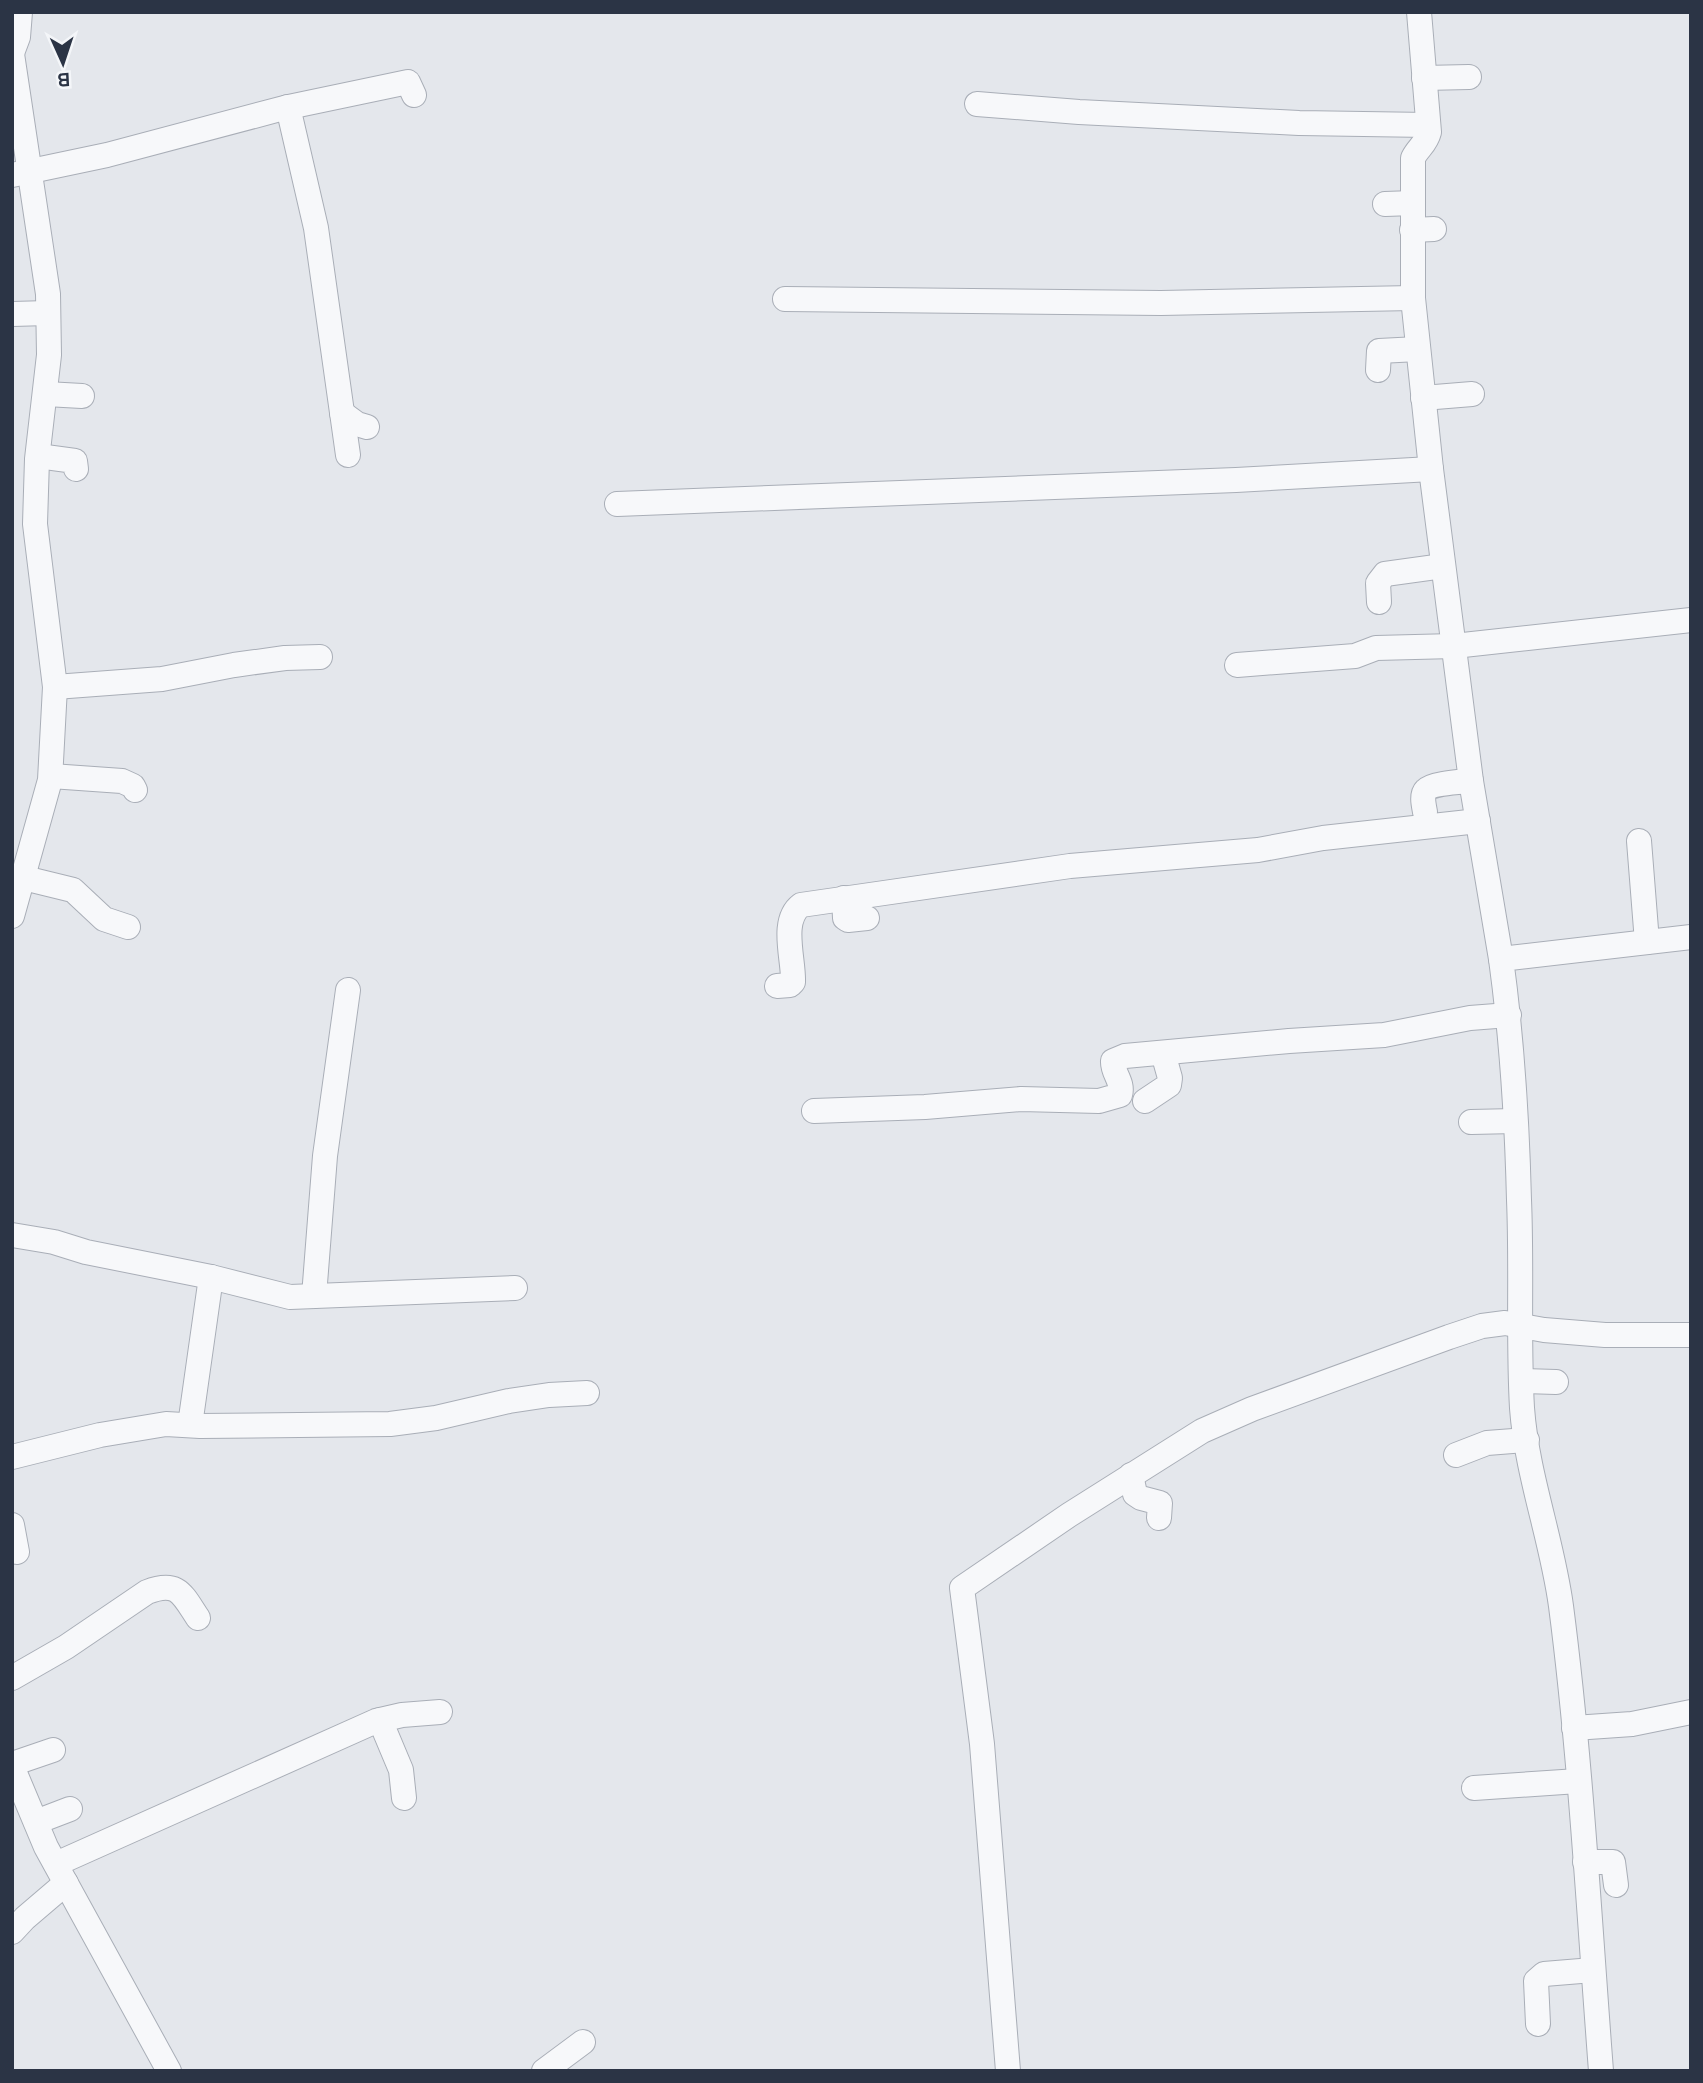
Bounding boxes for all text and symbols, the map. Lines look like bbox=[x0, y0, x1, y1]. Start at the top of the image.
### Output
north arrow bbox=[28, 28, 98, 98]
text: B bbox=[57, 66, 71, 90]

